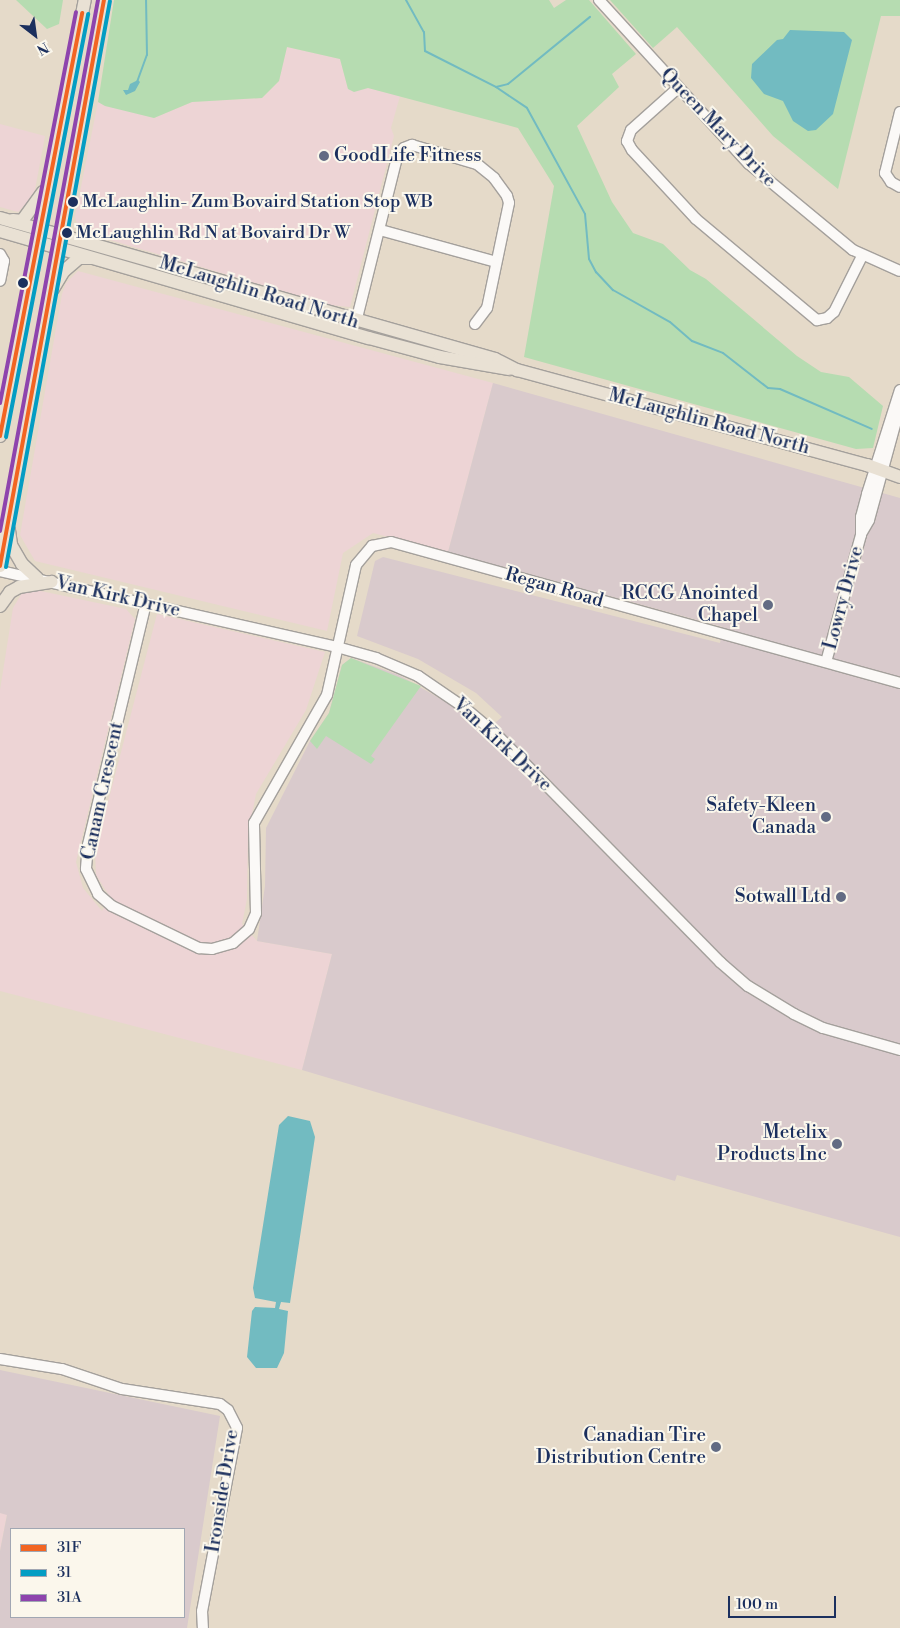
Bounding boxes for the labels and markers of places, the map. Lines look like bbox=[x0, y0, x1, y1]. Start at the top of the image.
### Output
place label: GoodLife Fitness bbox=[334, 145, 482, 167]
marker: GoodLife Fitness bbox=[318, 150, 330, 162]
place label: McLaughlin- Zum Bovaird Station Stop WB bbox=[82, 191, 433, 213]
marker: McLaughlin- Zum Bovaird Station Stop WB bbox=[68, 197, 78, 207]
place label: McLaughlin Rd N at Bovaird Dr W bbox=[76, 222, 350, 244]
marker: McLaughlin Rd N at Bovaird Dr W bbox=[62, 228, 72, 238]
unlabelled marker bbox=[18, 278, 28, 288]
place label: RCCG Anointed Chapel bbox=[622, 583, 758, 627]
marker: RCCG Anointed Chapel bbox=[762, 599, 774, 611]
place label: Safety-Kleen Canada bbox=[706, 795, 816, 839]
marker: Safety-Kleen Canada bbox=[820, 811, 832, 823]
place label: Sotwall Ltd bbox=[735, 886, 831, 908]
marker: Sotwall Ltd bbox=[835, 891, 847, 903]
place label: Metelix Products Inc bbox=[717, 1122, 827, 1166]
marker: Metelix Products Inc bbox=[831, 1138, 843, 1150]
place label: Canadian Tire Distribution Centre bbox=[536, 1425, 706, 1469]
marker: Canadian Tire Distribution Centre bbox=[710, 1441, 722, 1453]

